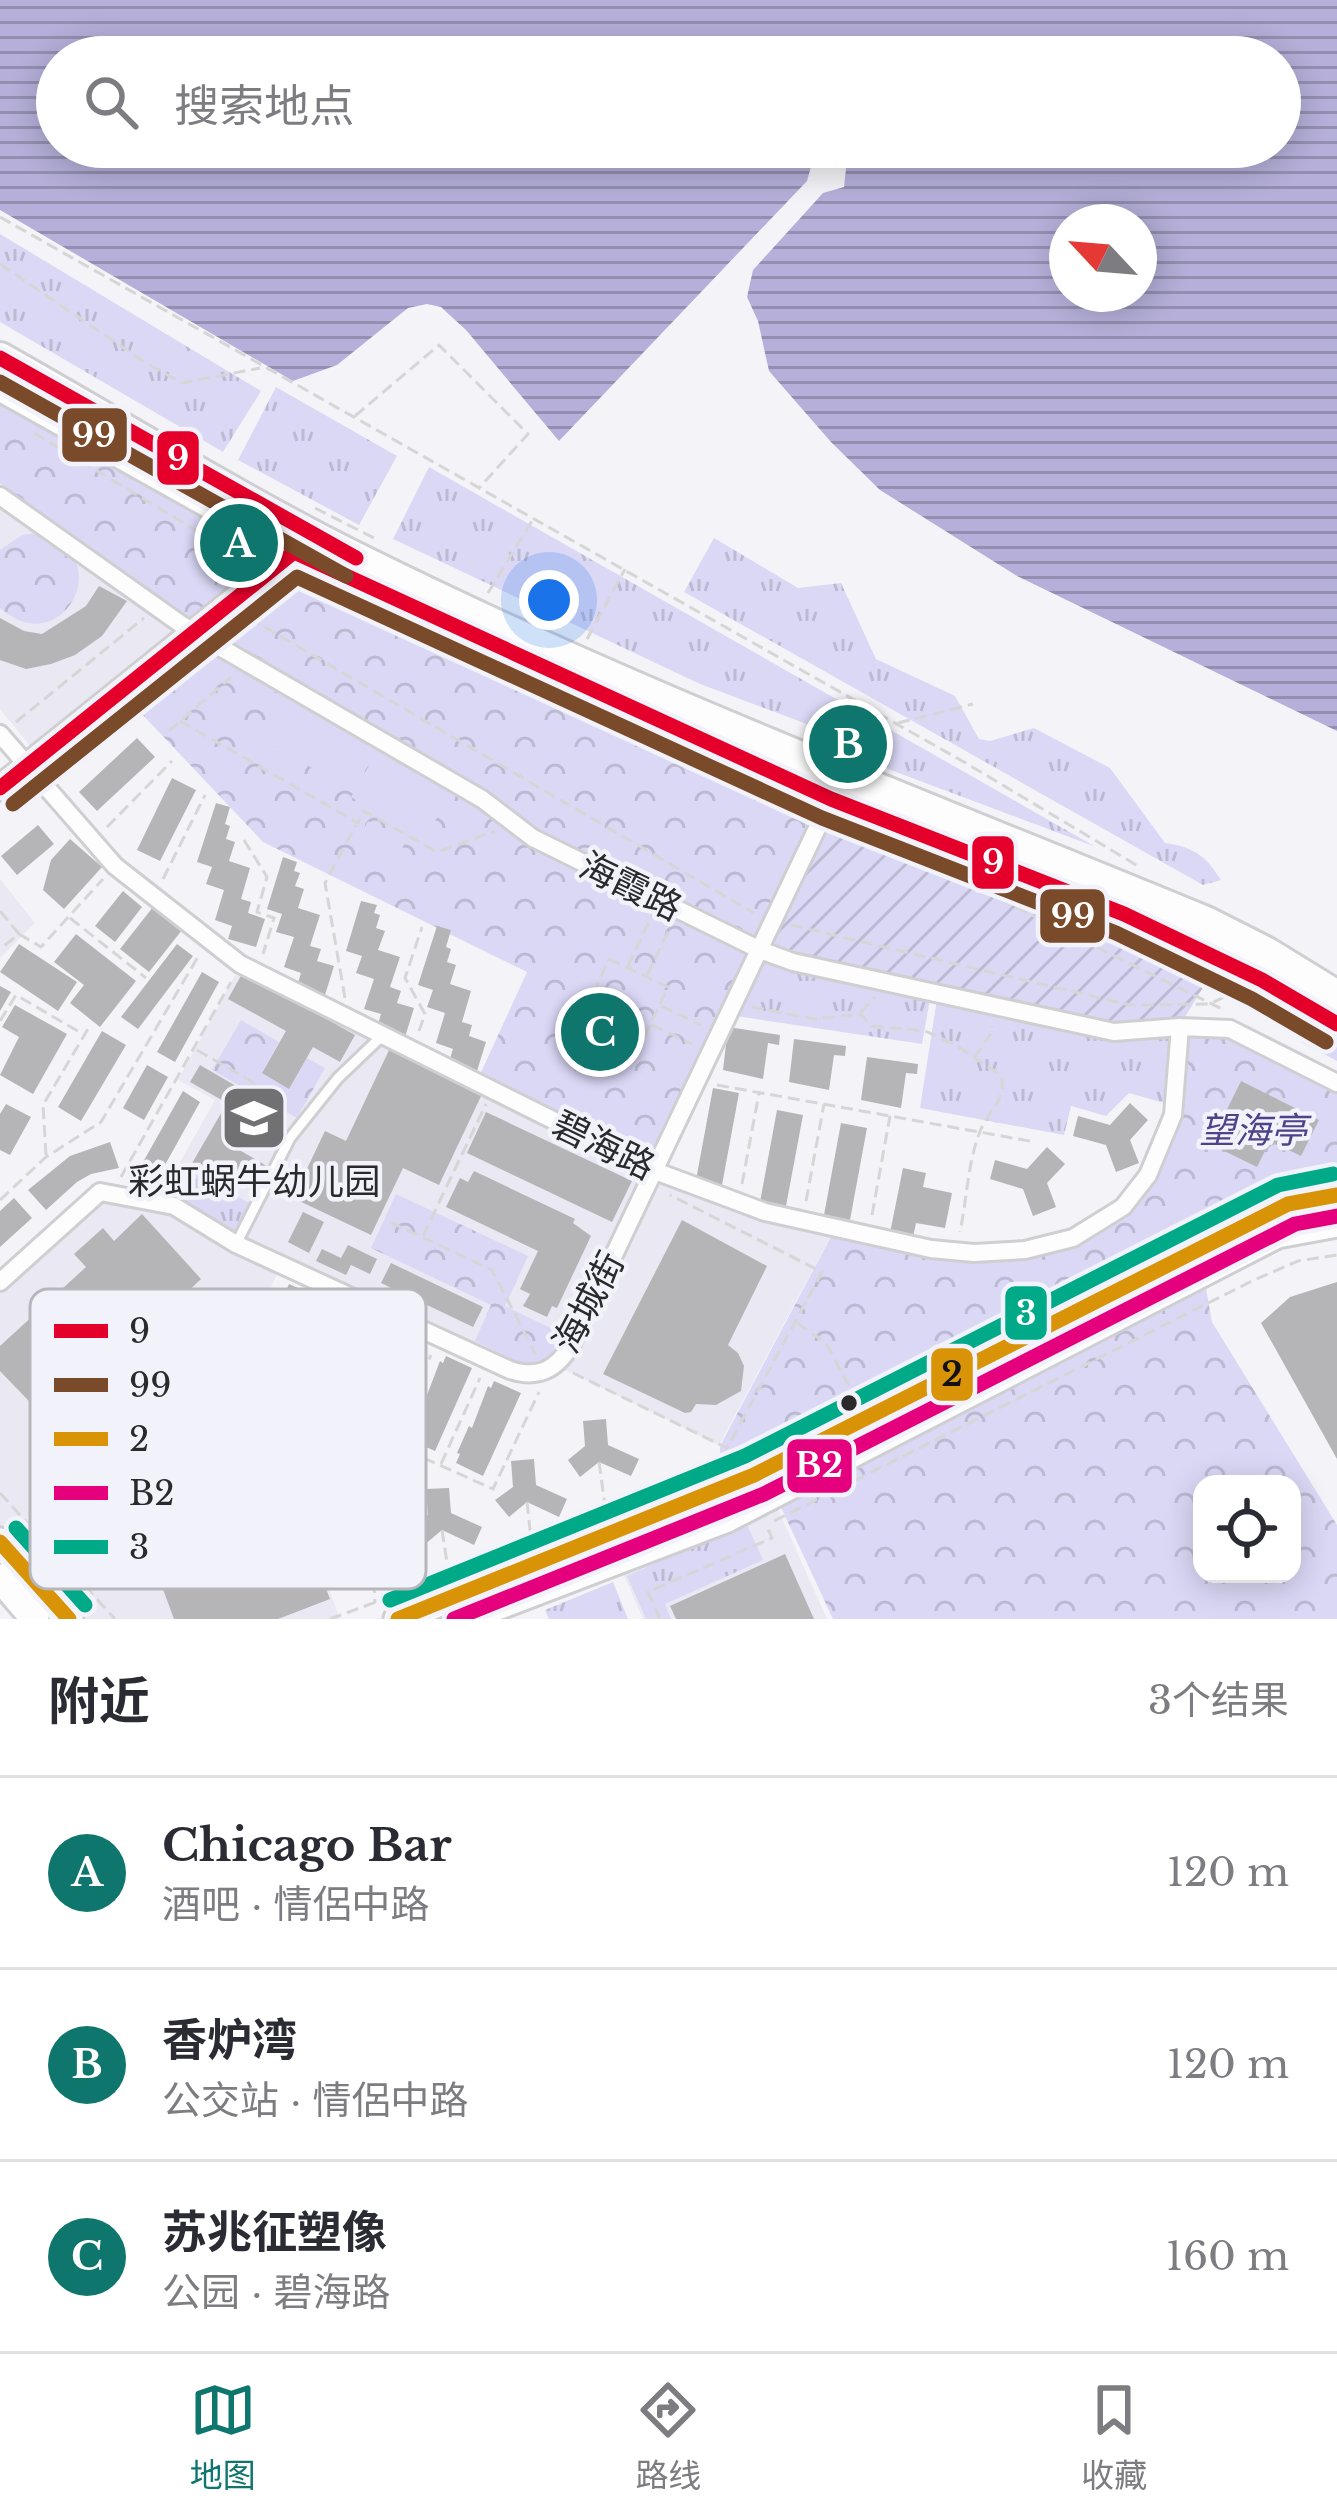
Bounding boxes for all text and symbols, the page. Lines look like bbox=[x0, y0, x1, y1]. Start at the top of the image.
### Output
search box bbox=[36, 36, 1301, 168]
icon: search bbox=[78, 69, 144, 135]
text: 搜索地点 bbox=[174, 78, 354, 134]
north arrow bbox=[1049, 204, 1157, 312]
line badge: 99 bbox=[60, 406, 129, 464]
text: 99 bbox=[72, 415, 116, 456]
line badge: 9 bbox=[155, 429, 201, 487]
text: 9 bbox=[167, 438, 189, 479]
pin: A bbox=[200, 498, 278, 588]
your location bbox=[519, 570, 579, 630]
pin: B bbox=[809, 699, 887, 789]
line badge: 9 bbox=[970, 834, 1016, 891]
text: 9 bbox=[982, 842, 1004, 883]
street label: 海霞路 bbox=[572, 843, 689, 930]
line badge: 99 bbox=[1038, 887, 1107, 945]
text: 99 bbox=[1051, 896, 1095, 937]
pin: C bbox=[561, 987, 639, 1077]
school or university icon: 彩虹蜗牛幼儿园 bbox=[219, 1083, 289, 1153]
street label: 碧海路 bbox=[545, 1102, 662, 1189]
park label: 望海亭 bbox=[1199, 1108, 1312, 1153]
place label: 彩虹蜗牛幼儿园 bbox=[128, 1159, 380, 1204]
street label: 海城街 bbox=[543, 1244, 634, 1360]
line badge: 3 bbox=[1003, 1284, 1049, 1342]
legend bbox=[30, 1289, 426, 1589]
text: 3 bbox=[1015, 1293, 1037, 1334]
text: 9 bbox=[129, 1311, 150, 1352]
line badge: 2 bbox=[929, 1346, 975, 1403]
text: 2 bbox=[941, 1354, 963, 1395]
text: 99 bbox=[129, 1365, 171, 1406]
unlabelled marker bbox=[838, 1392, 860, 1414]
text: 2 bbox=[129, 1419, 149, 1460]
line badge: B2 bbox=[785, 1437, 854, 1495]
text: B2 bbox=[795, 1445, 843, 1486]
text: B2 bbox=[129, 1473, 175, 1514]
map controls bbox=[1193, 1475, 1301, 1583]
button: locate bbox=[1193, 1475, 1301, 1583]
text: 3 bbox=[129, 1527, 149, 1568]
text: 附近 bbox=[48, 1670, 150, 1733]
text: 3个结果 bbox=[1148, 1676, 1289, 1725]
text: Chicago Bar bbox=[162, 1817, 452, 1873]
text: A bbox=[71, 1848, 103, 1897]
text: 120 m bbox=[1167, 1848, 1289, 1897]
text: 酒吧 · 情侶中路 bbox=[162, 1880, 430, 1929]
text: 香炉湾 bbox=[162, 2012, 297, 2068]
text: B bbox=[71, 2040, 103, 2089]
text: 120 m bbox=[1167, 2040, 1289, 2089]
text: 公交站 · 情侶中路 bbox=[162, 2076, 469, 2125]
text: 苏兆征塑像 bbox=[162, 2204, 387, 2260]
text: C bbox=[71, 2232, 103, 2281]
text: 160 m bbox=[1166, 2232, 1289, 2281]
text: 公园 · 碧海路 bbox=[162, 2268, 391, 2317]
tab: 地图 bbox=[190, 2377, 256, 2497]
tab: 路线 bbox=[635, 2377, 701, 2497]
tab: 收藏 bbox=[1081, 2377, 1147, 2497]

